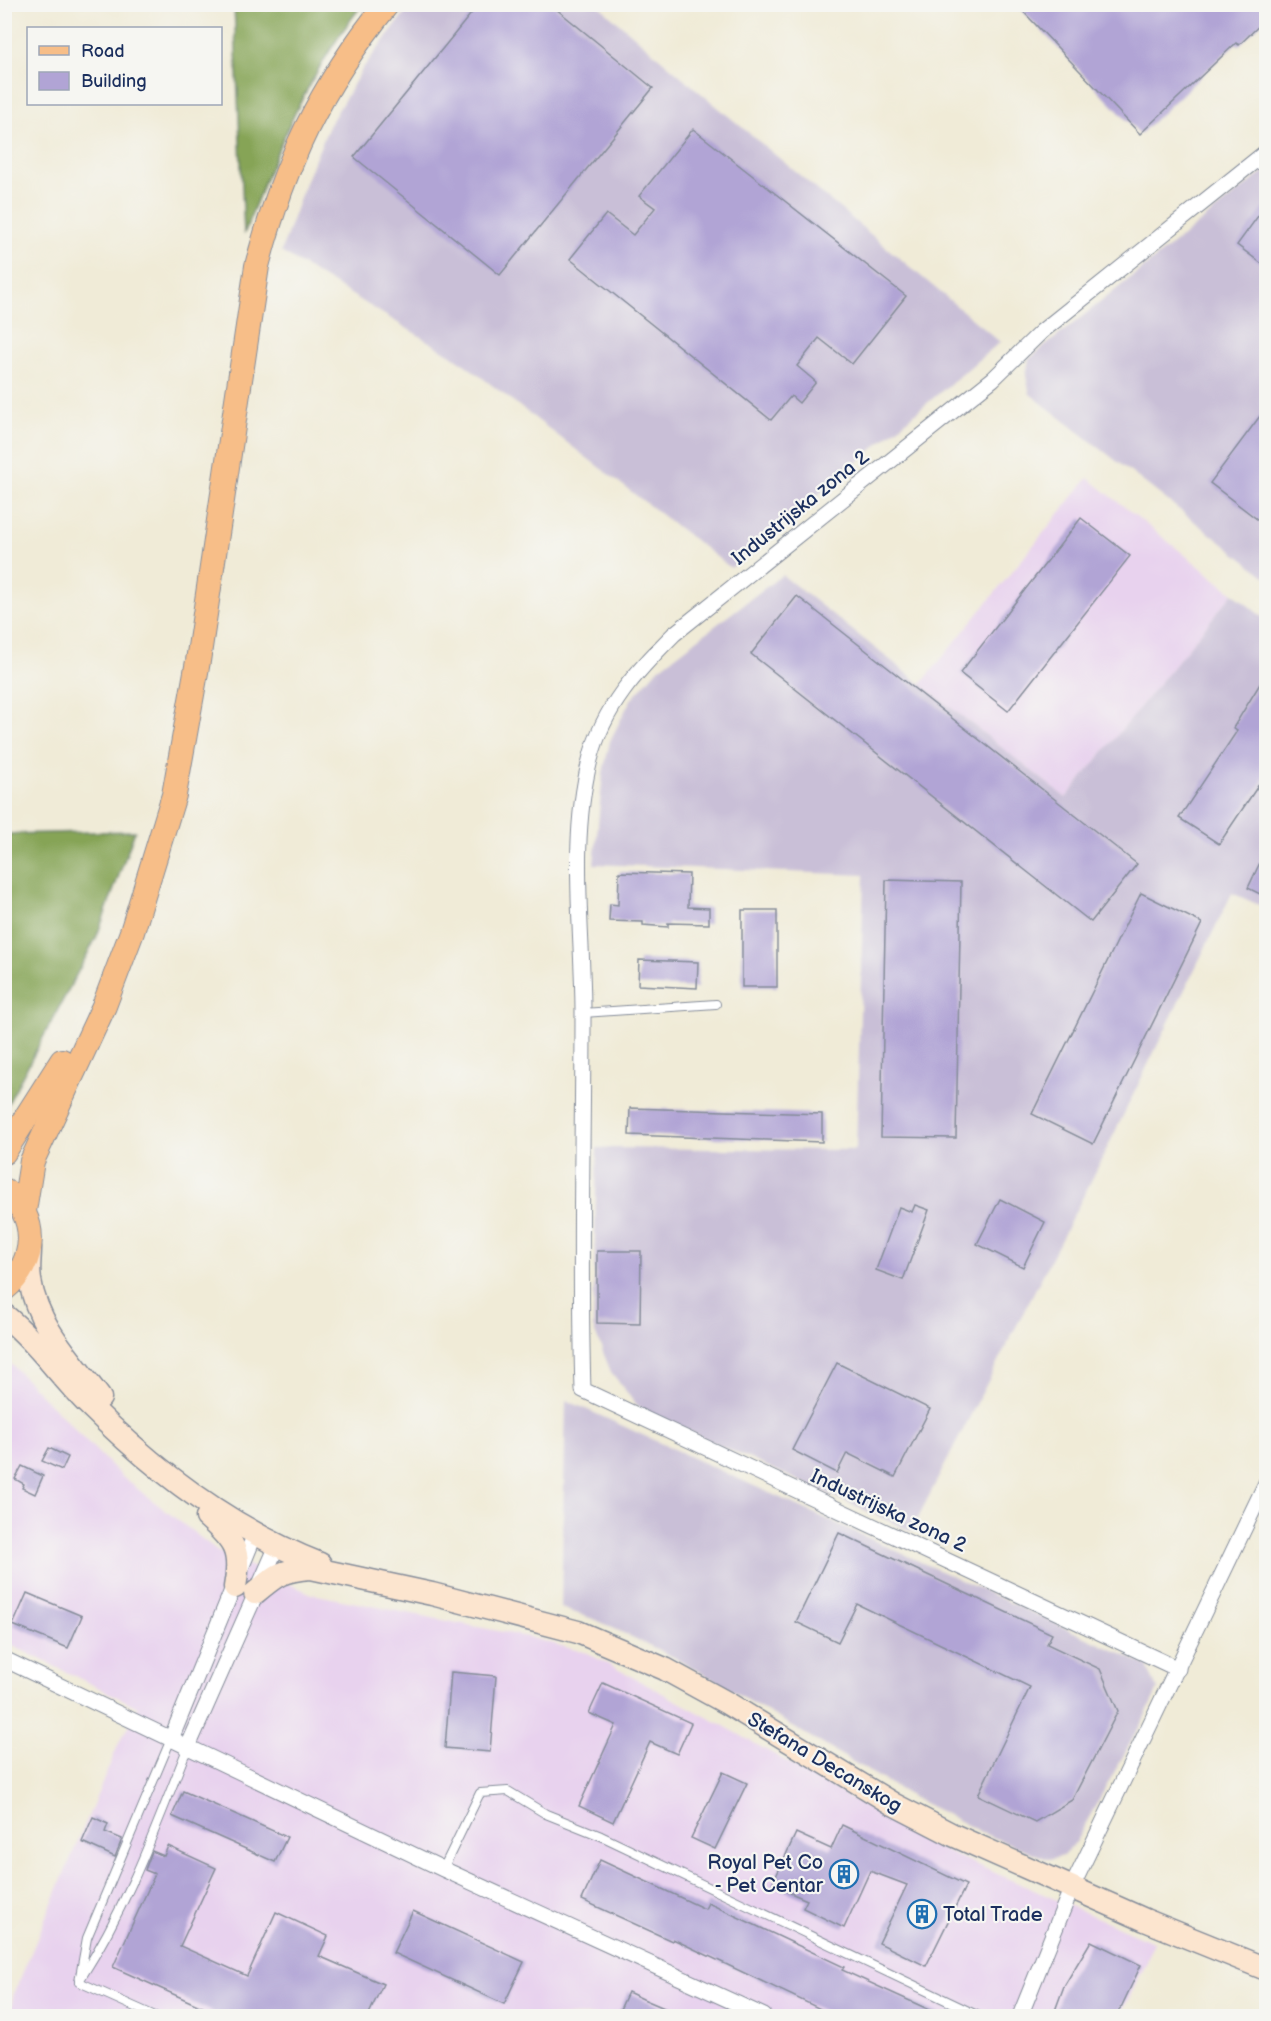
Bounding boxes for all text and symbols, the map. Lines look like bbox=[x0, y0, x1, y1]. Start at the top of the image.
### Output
legend bbox=[27, 27, 222, 105]
text: Road bbox=[81, 41, 125, 62]
text: Building bbox=[81, 71, 147, 92]
street label: Industrijska zona 2 bbox=[727, 445, 874, 570]
street label: Industrijska zona 2 bbox=[807, 1464, 971, 1558]
street label: Stefana Decanskog bbox=[743, 1707, 906, 1818]
place label: Royal Pet Co - Pet Centar bbox=[707, 1851, 824, 1898]
building icon: Royal Pet Co - Pet Centar bbox=[828, 1858, 860, 1890]
building icon: Total Trade bbox=[906, 1898, 938, 1930]
place label: Total Trade bbox=[943, 1903, 1043, 1927]

